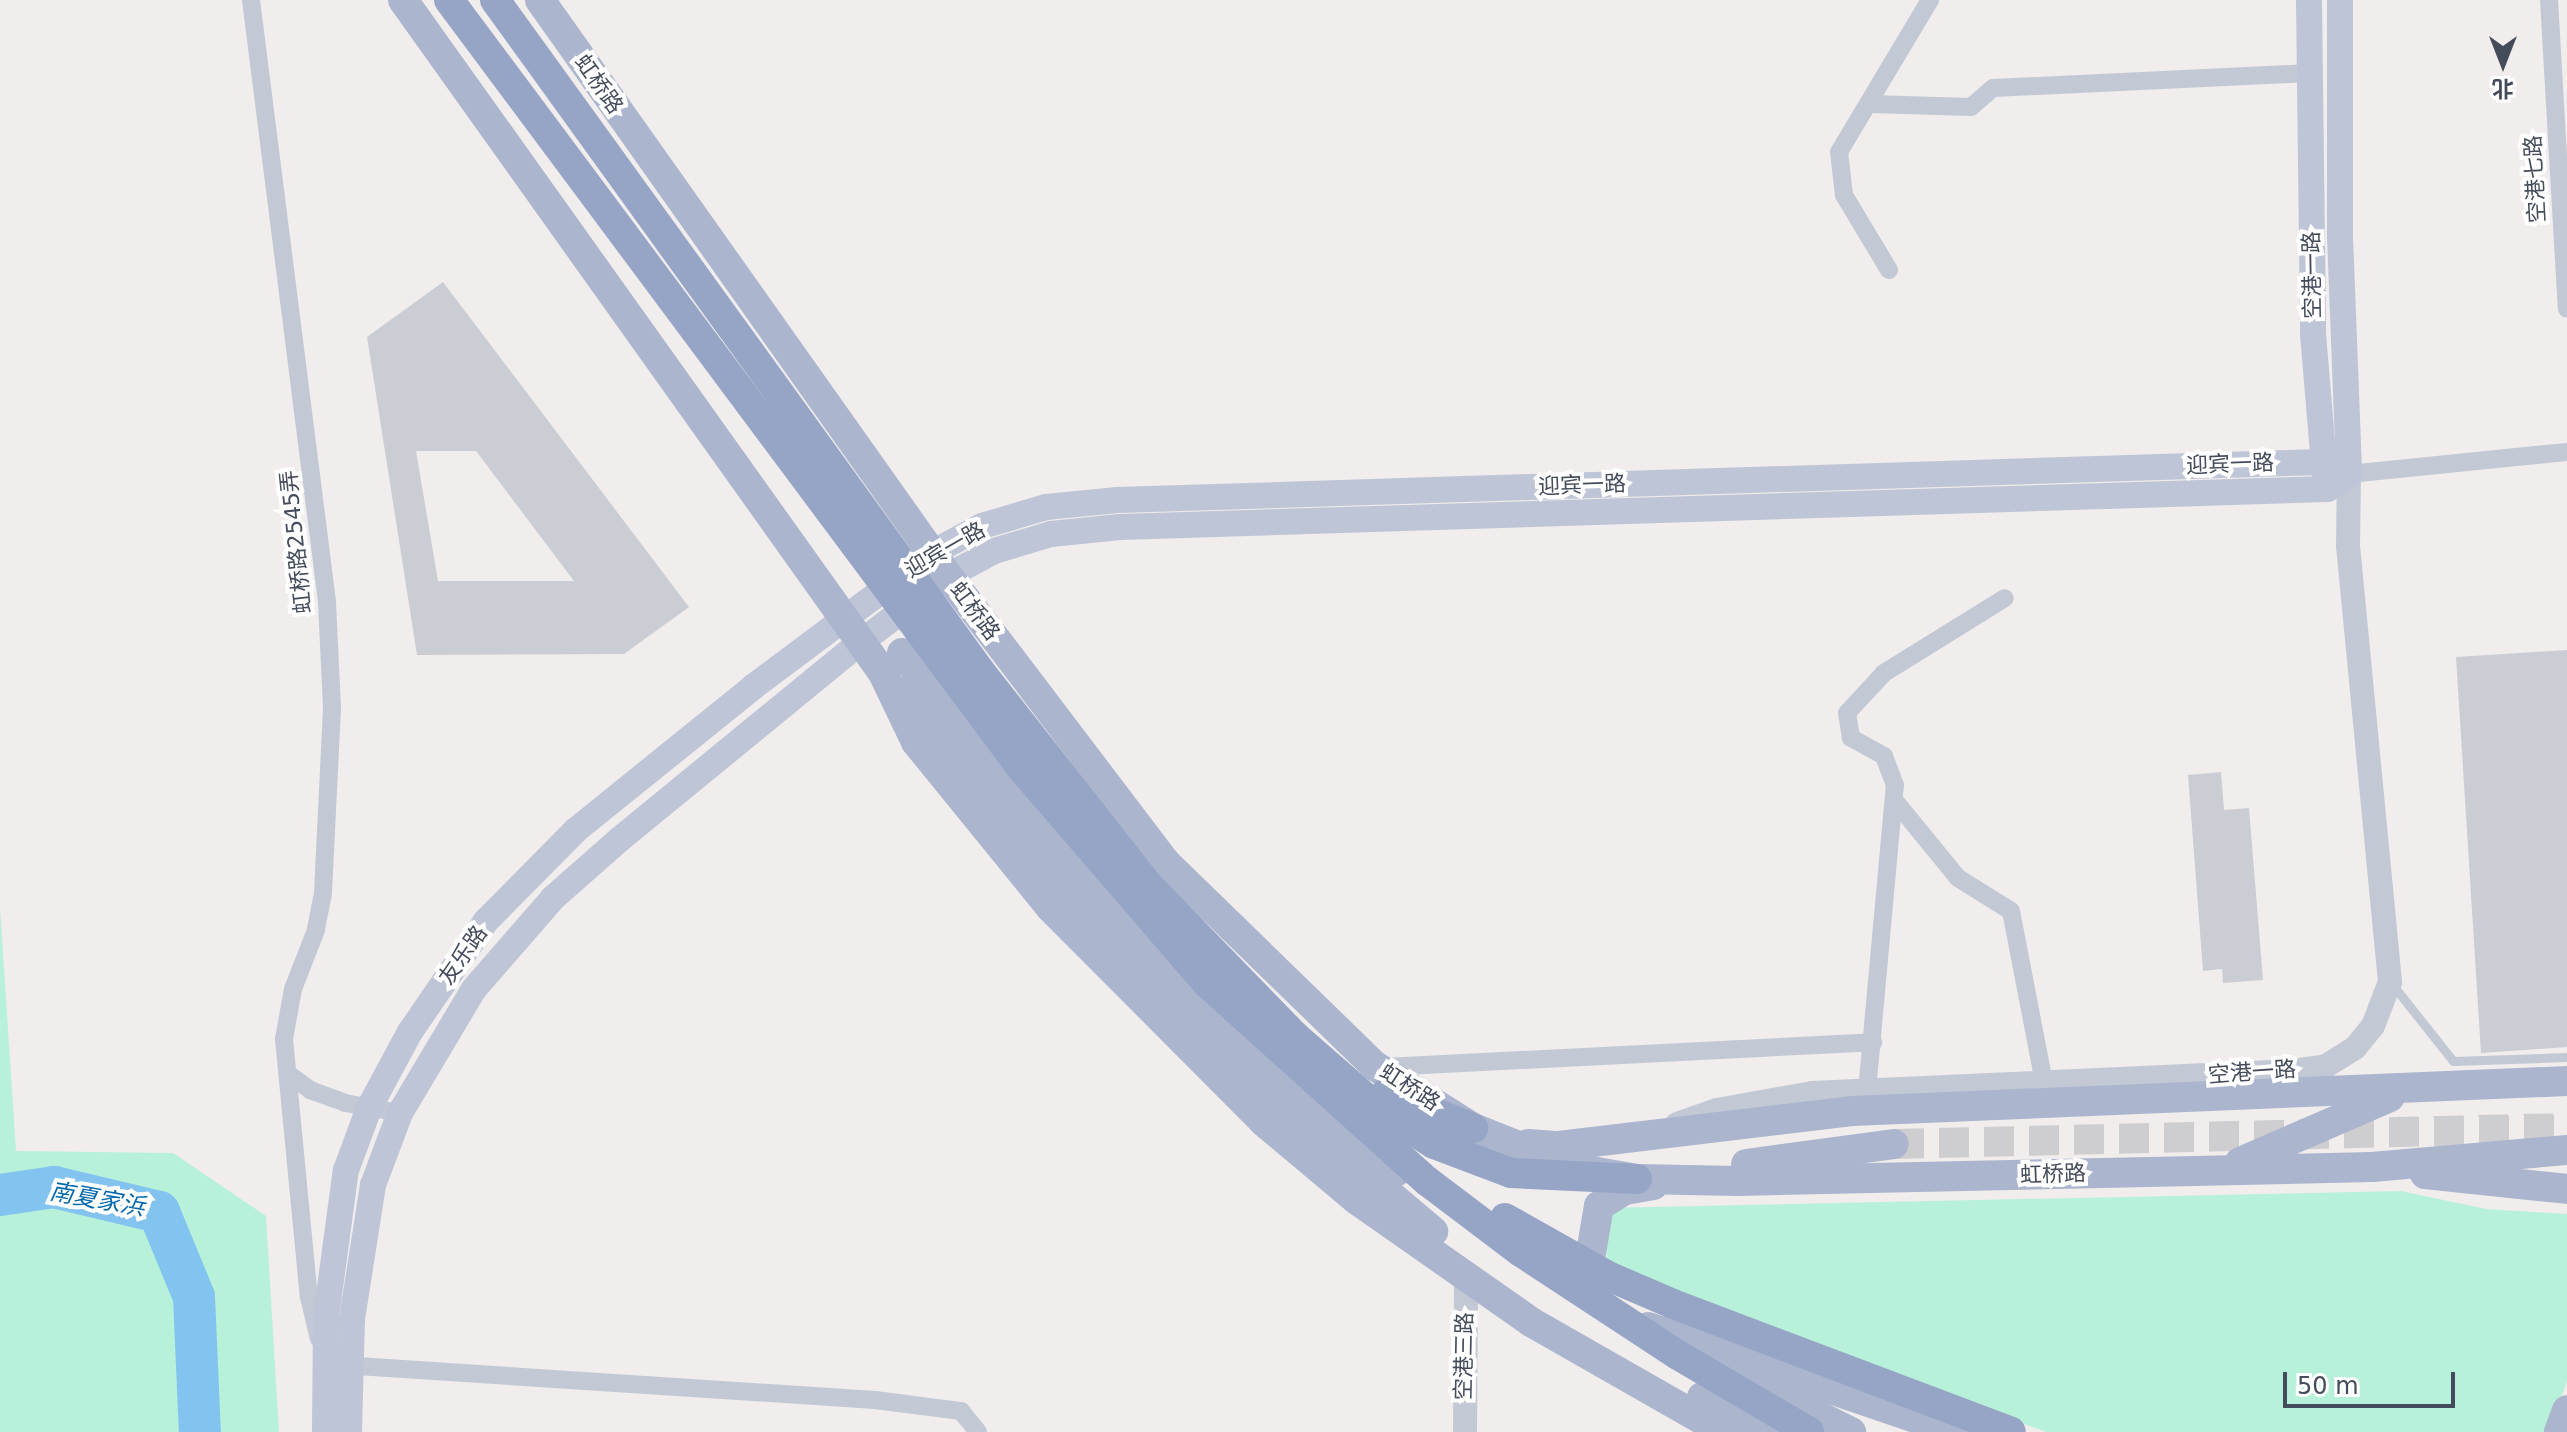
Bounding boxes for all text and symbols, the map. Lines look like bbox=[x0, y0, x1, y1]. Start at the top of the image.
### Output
north arrow bbox=[2463, 24, 2543, 104]
street label: 虹桥路 bbox=[569, 49, 629, 119]
text: 北 bbox=[2492, 76, 2514, 101]
street label: 空港七路 bbox=[2520, 134, 2550, 224]
street label: 空港一路 bbox=[2298, 231, 2326, 319]
street label: 迎宾一路 bbox=[2186, 449, 2274, 479]
street label: 虹桥路2545弄 bbox=[275, 469, 317, 615]
street label: 迎宾一路 bbox=[1538, 470, 1626, 500]
street label: 迎宾一路 bbox=[900, 517, 990, 583]
street label: 虹桥路 bbox=[945, 577, 1005, 645]
street label: 友乐路 bbox=[433, 920, 493, 990]
street label: 空港一路 bbox=[2207, 1056, 2297, 1088]
street label: 虹桥路 bbox=[1375, 1058, 1445, 1116]
street label: 虹桥路 bbox=[2020, 1160, 2086, 1188]
water label: 南夏家浜 bbox=[47, 1177, 147, 1223]
street label: 空港三路 bbox=[1450, 1312, 1478, 1400]
scale bar bbox=[2287, 1356, 2459, 1406]
text: 50 m bbox=[2297, 1372, 2359, 1400]

